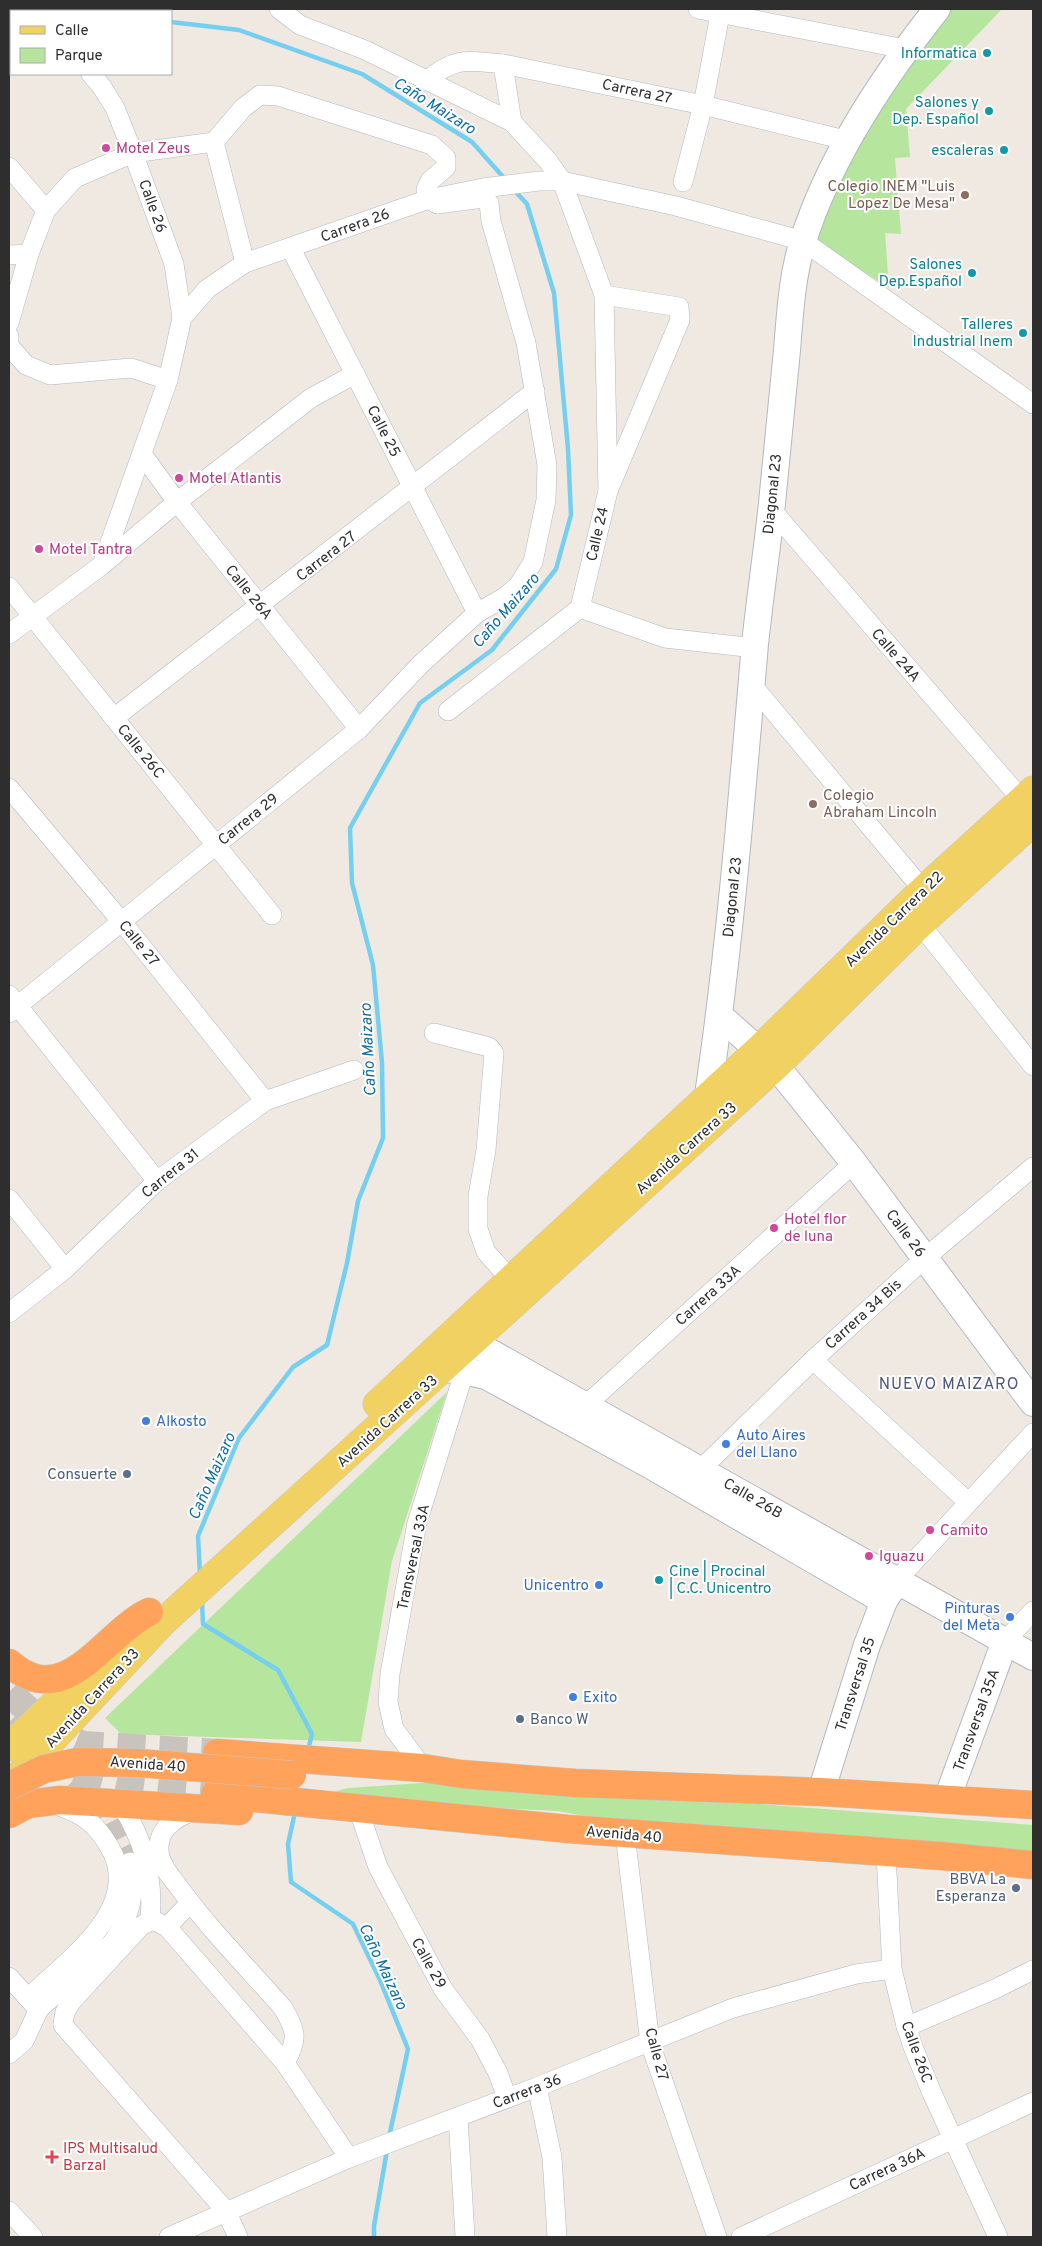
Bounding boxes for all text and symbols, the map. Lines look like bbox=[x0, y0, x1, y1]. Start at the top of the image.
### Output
legend bbox=[10, 10, 172, 75]
text: Calle bbox=[55, 22, 89, 41]
place label: Informatica bbox=[901, 45, 977, 64]
text: Parque bbox=[55, 47, 103, 66]
marker: Informatica bbox=[981, 47, 993, 59]
water label: Caño Maizaro bbox=[389, 74, 479, 140]
street label: Carrera 27 bbox=[600, 76, 674, 109]
place label: Salones y Dep. Español bbox=[892, 94, 979, 130]
marker: Salones y Dep. Español bbox=[983, 105, 995, 117]
place label: Motel Zeus bbox=[116, 140, 190, 159]
marker: Motel Zeus bbox=[100, 142, 112, 154]
place label: escaleras bbox=[931, 142, 994, 161]
marker: escaleras bbox=[998, 144, 1010, 156]
street label: Calle 26 bbox=[133, 177, 170, 236]
place label: Colegio INEM "Luis Lopez De Mesa" bbox=[827, 178, 955, 214]
marker: Colegio INEM "Luis Lopez De Mesa" bbox=[959, 189, 971, 201]
street label: Carrera 26 bbox=[318, 205, 393, 248]
place label: Salones Dep.Español bbox=[879, 256, 962, 292]
marker: Salones Dep.Español bbox=[966, 267, 978, 279]
place label: Talleres Industrial Inem bbox=[913, 316, 1013, 352]
marker: Talleres Industrial Inem bbox=[1017, 327, 1029, 339]
street label: Calle 25 bbox=[362, 403, 404, 461]
street label: Diagonal 23 bbox=[760, 453, 787, 535]
place label: Motel Atlantis bbox=[189, 470, 282, 489]
marker: Motel Atlantis bbox=[173, 472, 185, 484]
street label: Calle 24 bbox=[583, 505, 614, 563]
street label: Carrera 27 bbox=[293, 528, 361, 587]
place label: Motel Tantra bbox=[49, 541, 132, 560]
marker: Motel Tantra bbox=[33, 543, 45, 555]
street label: Calle 26A bbox=[220, 562, 276, 624]
water label: Caño Maizaro bbox=[468, 569, 545, 653]
street label: Calle 24A bbox=[866, 625, 923, 687]
street label: Calle 26C bbox=[112, 721, 168, 783]
place label: Colegio Abraham Lincoln bbox=[823, 787, 937, 823]
street label: Carrera 29 bbox=[215, 790, 283, 850]
marker: Colegio Abraham Lincoln bbox=[807, 798, 819, 810]
street label: Diagonal 23 bbox=[720, 856, 747, 938]
street label: Avenida Carrera 22 bbox=[842, 868, 948, 972]
street label: Calle 27 bbox=[113, 917, 162, 971]
water label: Caño Maizaro bbox=[357, 1002, 381, 1097]
street label: Avenida Carrera 33 bbox=[632, 1099, 742, 1200]
street label: Carrera 31 bbox=[138, 1145, 204, 1203]
street label: Calle 26 bbox=[881, 1206, 929, 1262]
place label: Hotel flor de luna bbox=[784, 1211, 847, 1247]
marker: Hotel flor de luna bbox=[768, 1222, 780, 1234]
street label: Carrera 33A bbox=[672, 1262, 746, 1331]
street label: Carrera 34 Bis bbox=[822, 1276, 906, 1355]
street label: Avenida Carrera 33 bbox=[333, 1372, 443, 1473]
district label: NUEVO MAIZARO bbox=[879, 1375, 1019, 1395]
place label: Alkosto bbox=[156, 1413, 207, 1432]
marker: Alkosto bbox=[140, 1415, 152, 1427]
place label: Auto Aires del Llano bbox=[736, 1427, 806, 1463]
water label: Caño Maizaro bbox=[185, 1430, 241, 1523]
marker: Auto Aires del Llano bbox=[720, 1438, 732, 1450]
place label: Consuerte bbox=[47, 1466, 117, 1485]
marker: Consuerte bbox=[121, 1468, 133, 1480]
street label: Calle 26B bbox=[719, 1475, 785, 1524]
street label: Transversal 33A bbox=[394, 1502, 435, 1612]
place label: Camito bbox=[940, 1522, 988, 1541]
marker: Camito bbox=[924, 1524, 936, 1536]
place label: Iguazu bbox=[879, 1548, 924, 1567]
marker: Iguazu bbox=[863, 1550, 875, 1562]
place label: Cine | Procinal | C.C. Unicentro bbox=[669, 1560, 771, 1599]
marker: Cine | Procinal | C.C. Unicentro bbox=[653, 1574, 665, 1586]
place label: Unicentro bbox=[523, 1577, 589, 1596]
marker: Unicentro bbox=[593, 1579, 605, 1591]
place label: Pinturas del Meta bbox=[943, 1600, 1000, 1636]
marker: Pinturas del Meta bbox=[1004, 1611, 1016, 1623]
street label: Transversal 35 bbox=[832, 1635, 881, 1734]
street label: Avenida Carrera 33 bbox=[42, 1645, 144, 1753]
street label: Transversal 35A bbox=[950, 1666, 1005, 1775]
place label: Exito bbox=[583, 1689, 617, 1708]
marker: Exito bbox=[567, 1691, 579, 1703]
place label: Banco W bbox=[530, 1711, 589, 1730]
marker: Banco W bbox=[514, 1713, 526, 1725]
street label: Avenida 40 bbox=[109, 1753, 187, 1778]
street label: Avenida 40 bbox=[585, 1823, 663, 1848]
place label: BBVA La Esperanza bbox=[936, 1871, 1006, 1907]
marker: BBVA La Esperanza bbox=[1010, 1882, 1022, 1894]
water label: Caño Maizaro bbox=[353, 1920, 411, 2014]
street label: Calle 29 bbox=[406, 1935, 449, 1992]
street label: Calle 26C bbox=[896, 2019, 936, 2086]
street label: Calle 27 bbox=[639, 2026, 672, 2083]
street label: Carrera 36 bbox=[490, 2071, 565, 2114]
place label: IPS Multisalud Barzal bbox=[63, 2140, 158, 2176]
street label: Carrera 36A bbox=[846, 2144, 929, 2196]
marker: IPS Multisalud Barzal bbox=[45, 2150, 59, 2164]

